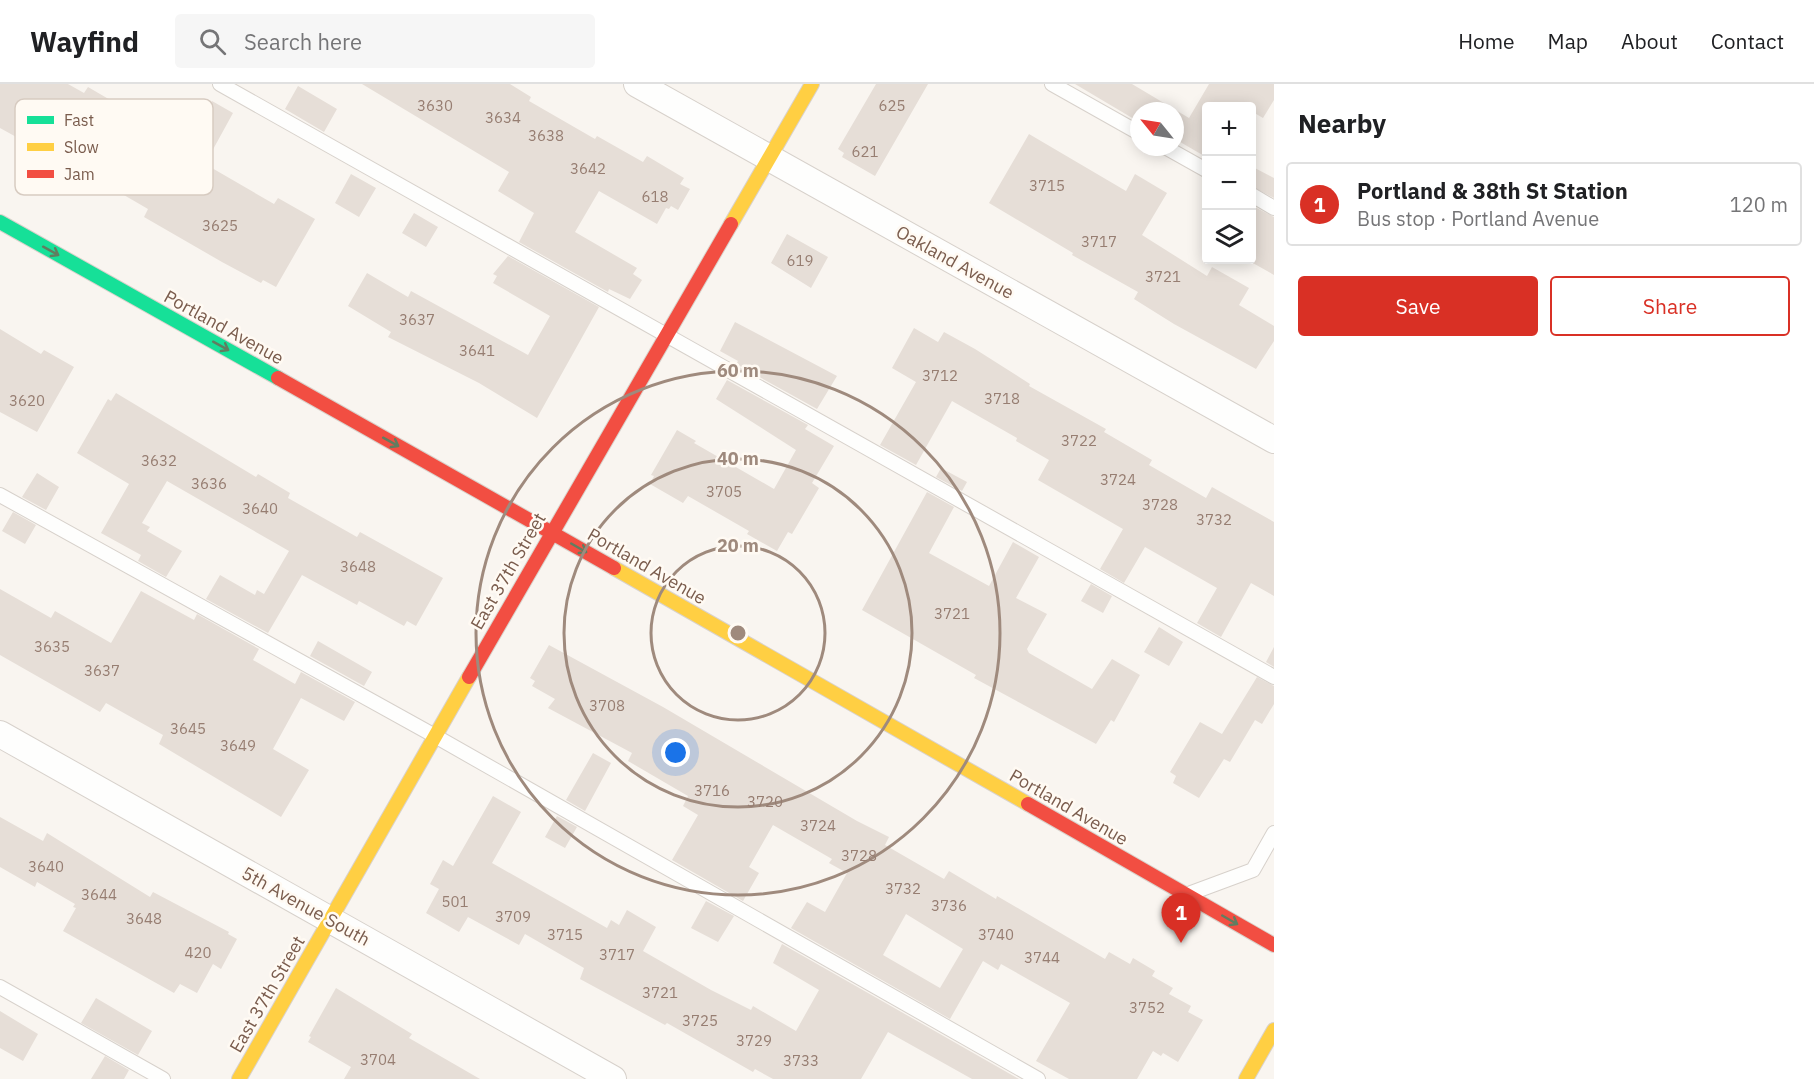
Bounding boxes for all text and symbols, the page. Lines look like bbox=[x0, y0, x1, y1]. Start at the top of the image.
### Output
search box bbox=[175, 14, 595, 68]
text: Wayfind bbox=[30, 23, 139, 60]
icon: search bbox=[196, 25, 229, 58]
text: Search here bbox=[244, 27, 362, 56]
text: Home bbox=[1458, 27, 1515, 55]
text: Map bbox=[1548, 27, 1588, 55]
text: About bbox=[1621, 27, 1678, 55]
text: Contact bbox=[1711, 27, 1784, 55]
house number: 3630 bbox=[417, 96, 453, 115]
house number: 625 bbox=[878, 96, 906, 115]
legend bbox=[15, 99, 213, 195]
north arrow bbox=[1130, 102, 1184, 156]
map controls bbox=[1202, 102, 1256, 264]
button: + bbox=[1202, 102, 1256, 156]
text: Nearby bbox=[1298, 106, 1386, 140]
house number: 3634 bbox=[485, 108, 521, 127]
text: Fast bbox=[64, 110, 94, 130]
house number: 3638 bbox=[528, 126, 564, 145]
text: Slow bbox=[64, 137, 99, 157]
house number: 621 bbox=[851, 142, 879, 161]
button: − bbox=[1202, 156, 1256, 210]
house number: 3642 bbox=[570, 159, 606, 178]
text: Jam bbox=[64, 164, 95, 184]
house number: 3715 bbox=[1029, 176, 1065, 195]
text: Portland & 38th St Station bbox=[1357, 176, 1628, 205]
house number: 618 bbox=[641, 187, 669, 206]
text: 1 bbox=[1314, 191, 1326, 218]
text: 120 m bbox=[1730, 191, 1788, 218]
text: Bus stop · Portland Avenue bbox=[1357, 205, 1599, 232]
button: layers bbox=[1202, 210, 1256, 264]
house number: 3625 bbox=[202, 216, 238, 235]
street label: Oakland Avenue bbox=[892, 220, 1018, 304]
house number: 3717 bbox=[1081, 232, 1117, 251]
one-way arrow bbox=[42, 245, 59, 257]
house number: 619 bbox=[786, 251, 814, 270]
house number: 3721 bbox=[1145, 267, 1181, 286]
button: Save bbox=[1298, 276, 1538, 336]
button: Share bbox=[1550, 276, 1790, 336]
street label: Portland Avenue bbox=[160, 285, 288, 369]
house number: 3637 bbox=[399, 310, 435, 329]
one-way arrow bbox=[212, 340, 229, 352]
house number: 3641 bbox=[459, 341, 495, 360]
text: 60 m bbox=[717, 359, 759, 382]
house number: 3712 bbox=[922, 366, 958, 385]
house number: 3718 bbox=[984, 389, 1020, 408]
house number: 3620 bbox=[9, 391, 45, 410]
house number: 3722 bbox=[1061, 431, 1097, 450]
one-way arrow bbox=[382, 436, 399, 448]
text: 40 m bbox=[717, 447, 759, 470]
house number: 3632 bbox=[141, 451, 177, 470]
house number: 3724 bbox=[1100, 470, 1136, 489]
house number: 3636 bbox=[191, 474, 227, 493]
house number: 3705 bbox=[706, 482, 742, 501]
house number: 3728 bbox=[1142, 495, 1178, 514]
house number: 3640 bbox=[242, 499, 278, 518]
street label: East 37th Street bbox=[465, 508, 551, 634]
house number: 3732 bbox=[1196, 510, 1232, 529]
street label: Portland Avenue bbox=[584, 523, 711, 609]
text: 20 m bbox=[717, 534, 759, 557]
one-way arrow bbox=[570, 542, 587, 554]
house number: 3648 bbox=[340, 557, 376, 576]
house number: 3721 bbox=[934, 604, 970, 623]
centre of rings bbox=[728, 623, 748, 643]
house number: 3635 bbox=[34, 637, 70, 656]
house number: 3637 bbox=[84, 661, 120, 680]
house number: 3708 bbox=[589, 696, 625, 715]
house number: 3645 bbox=[170, 719, 206, 738]
house number: 3649 bbox=[220, 736, 256, 755]
your location bbox=[661, 738, 690, 767]
street label: Portland Avenue bbox=[1006, 764, 1133, 850]
house number: 3716 bbox=[694, 781, 730, 800]
house number: 3720 bbox=[747, 792, 783, 811]
house number: 3724 bbox=[800, 816, 836, 835]
house number: 3728 bbox=[841, 846, 877, 865]
house number: 3640 bbox=[28, 857, 64, 876]
street label: 5th Avenue South bbox=[238, 861, 374, 951]
house number: 3732 bbox=[885, 879, 921, 898]
house number: 3644 bbox=[81, 885, 117, 904]
house number: 501 bbox=[441, 892, 469, 911]
pin: 1 bbox=[1162, 894, 1200, 943]
house number: 3736 bbox=[931, 896, 967, 915]
house number: 3709 bbox=[495, 907, 531, 926]
house number: 3648 bbox=[126, 909, 162, 928]
one-way arrow bbox=[1221, 914, 1238, 926]
house number: 3715 bbox=[547, 925, 583, 944]
house number: 3740 bbox=[978, 925, 1014, 944]
street label: East 37th Street bbox=[224, 931, 310, 1057]
house number: 420 bbox=[184, 943, 212, 962]
house number: 3717 bbox=[599, 945, 635, 964]
house number: 3744 bbox=[1024, 948, 1060, 967]
house number: 3721 bbox=[642, 983, 678, 1002]
house number: 3752 bbox=[1129, 998, 1165, 1017]
house number: 3725 bbox=[682, 1011, 718, 1030]
house number: 3729 bbox=[736, 1031, 772, 1050]
house number: 3704 bbox=[360, 1050, 396, 1069]
house number: 3733 bbox=[783, 1051, 819, 1070]

